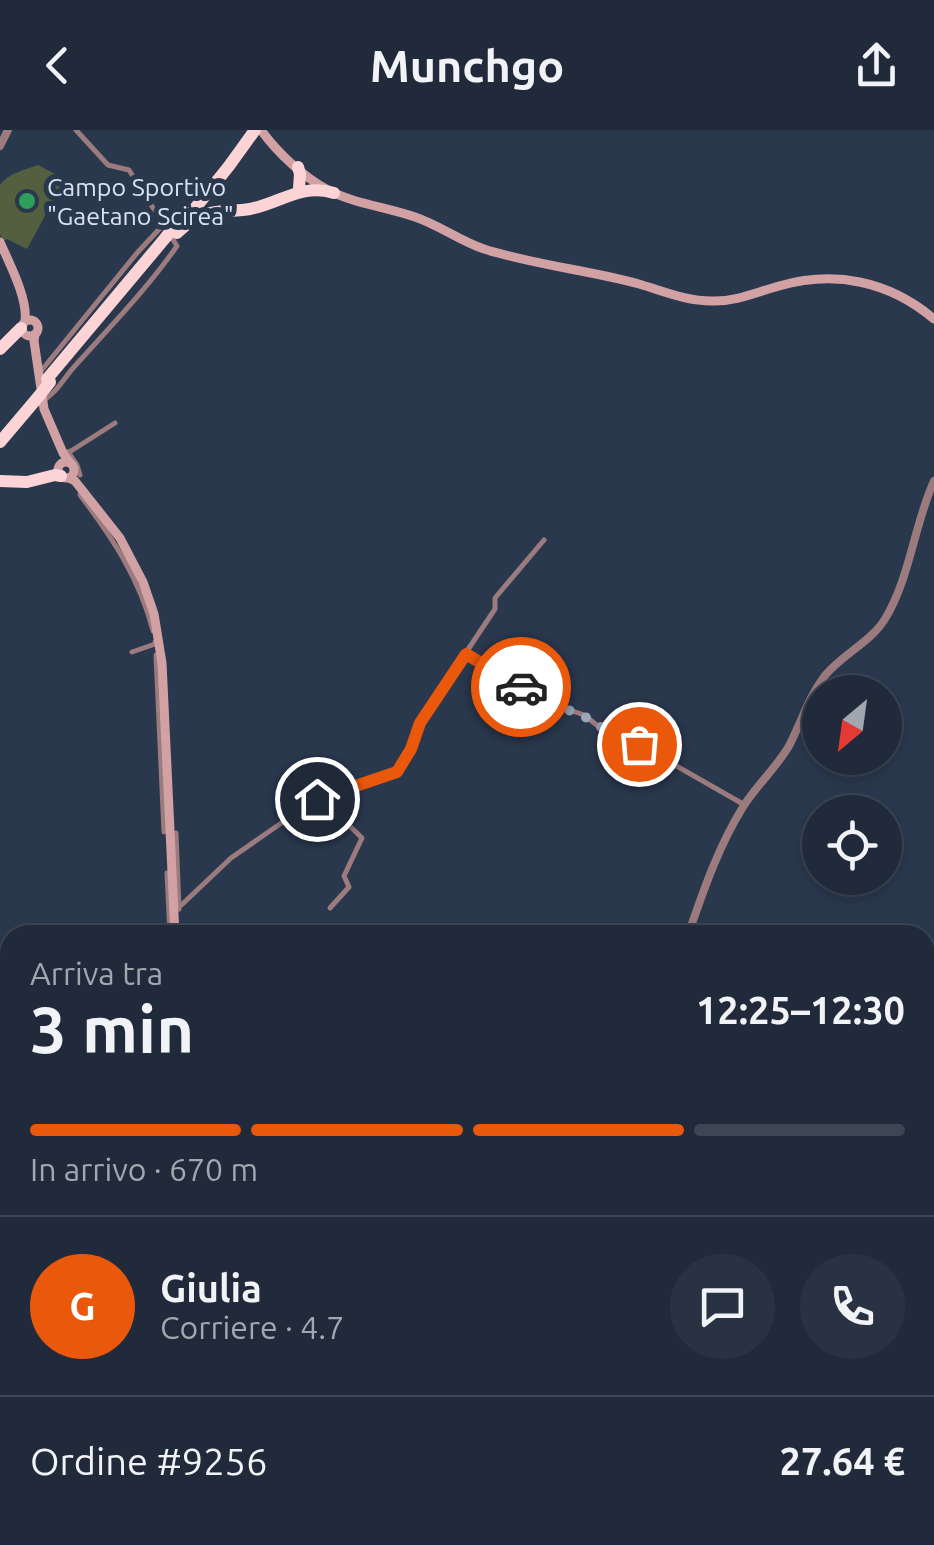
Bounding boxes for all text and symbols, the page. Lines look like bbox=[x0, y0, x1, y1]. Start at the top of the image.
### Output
icon: back bbox=[30, 38, 85, 93]
icon: share bbox=[849, 38, 904, 93]
text: Munchgo bbox=[370, 40, 564, 91]
place label: Campo Sportivo "Gaetano Scirea" bbox=[47, 173, 234, 230]
marker: Campo Sportivo "Gaetano Scirea" bbox=[16, 190, 38, 212]
courier bbox=[471, 637, 571, 737]
icon: car bbox=[494, 660, 549, 715]
north arrow bbox=[802, 675, 902, 775]
map controls bbox=[802, 675, 902, 895]
pin bbox=[597, 702, 682, 787]
icon: bag bbox=[612, 717, 667, 772]
pin bbox=[275, 757, 360, 842]
icon: home bbox=[290, 772, 345, 827]
button: locate bbox=[802, 795, 902, 895]
text: Arriva tra bbox=[30, 955, 163, 991]
text: 12:25–12:30 bbox=[696, 989, 905, 1031]
text: 3 min bbox=[30, 992, 194, 1065]
text: In arrivo · 670 m bbox=[30, 1151, 258, 1187]
button: chat bbox=[670, 1254, 775, 1359]
button: phone bbox=[800, 1254, 905, 1359]
text: Giulia bbox=[160, 1267, 262, 1309]
text: G bbox=[69, 1285, 96, 1327]
text: Corriere · 4.7 bbox=[160, 1309, 344, 1345]
text: Ordine #9256 bbox=[30, 1440, 267, 1482]
text: 27.64 € bbox=[779, 1440, 905, 1482]

